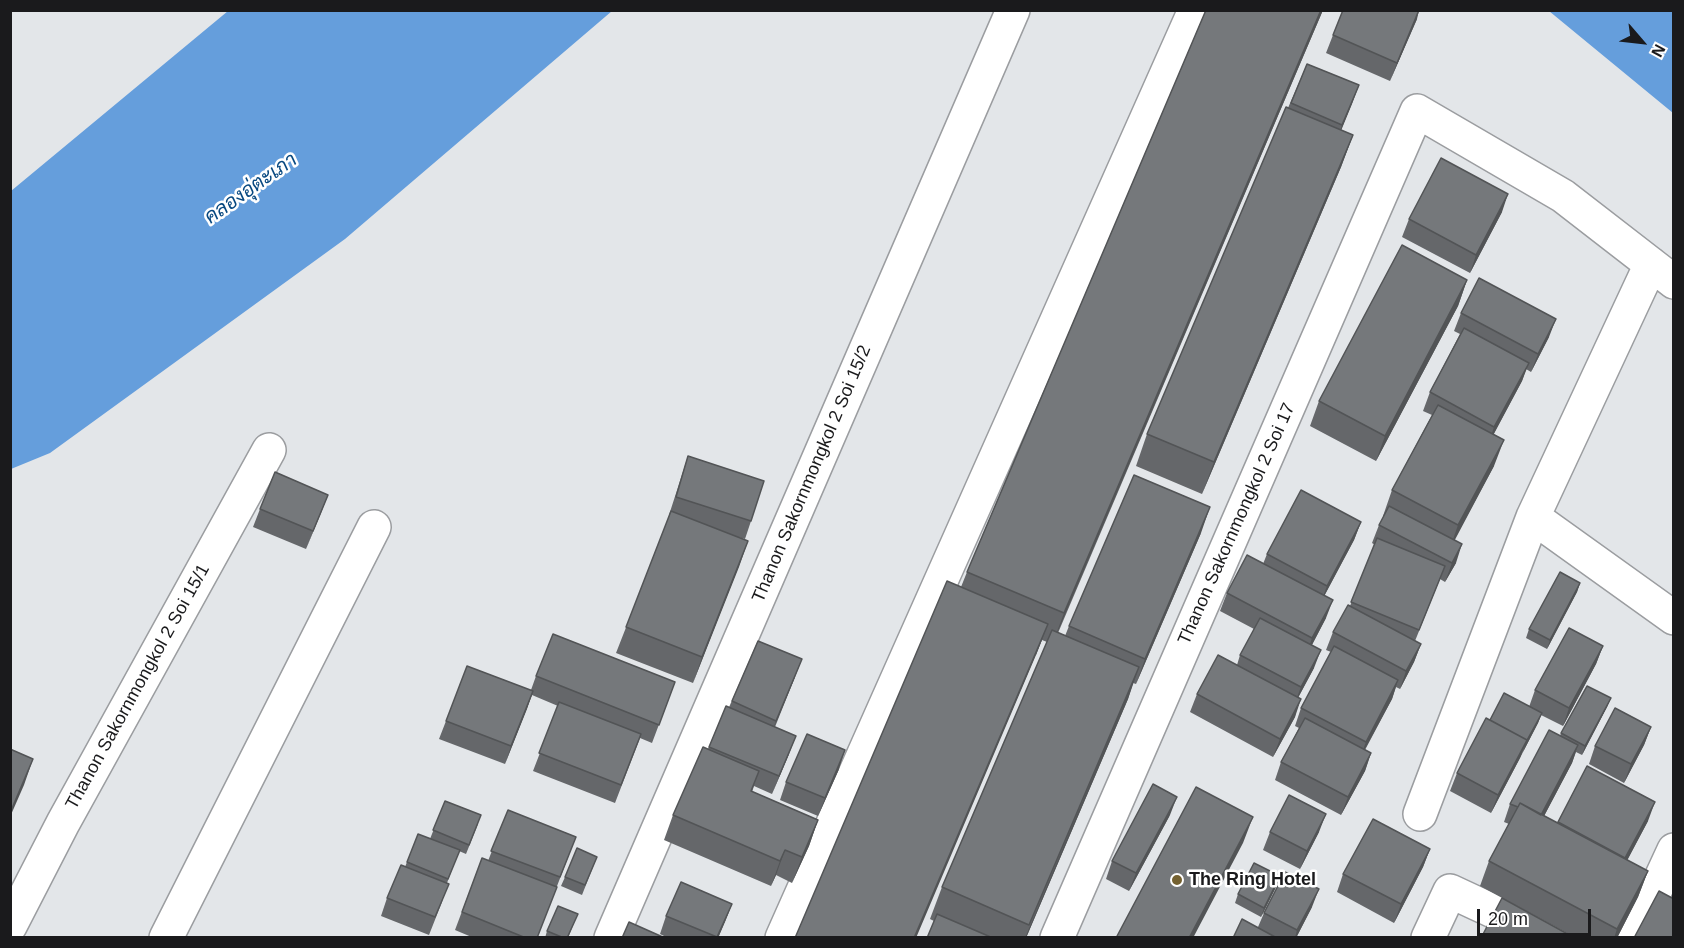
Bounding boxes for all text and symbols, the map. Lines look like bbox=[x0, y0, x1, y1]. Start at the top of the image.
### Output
north arrow bbox=[1612, 12, 1672, 72]
text: N bbox=[1648, 42, 1669, 60]
water label: คลองอุ่ตะเภา bbox=[200, 148, 302, 230]
street label: Thanon Sakornmongkol 2 Soi 15/2 bbox=[748, 342, 876, 606]
street label: Thanon Sakornmongkol 2 Soi 17 bbox=[1174, 400, 1300, 648]
street label: Thanon Sakornmongkol 2 Soi 15/1 bbox=[61, 561, 215, 813]
place label: The Ring Hotel bbox=[1189, 869, 1316, 891]
marker: The Ring Hotel bbox=[1170, 873, 1184, 887]
scale bar bbox=[1480, 897, 1594, 935]
text: 20 m bbox=[1488, 909, 1528, 929]

